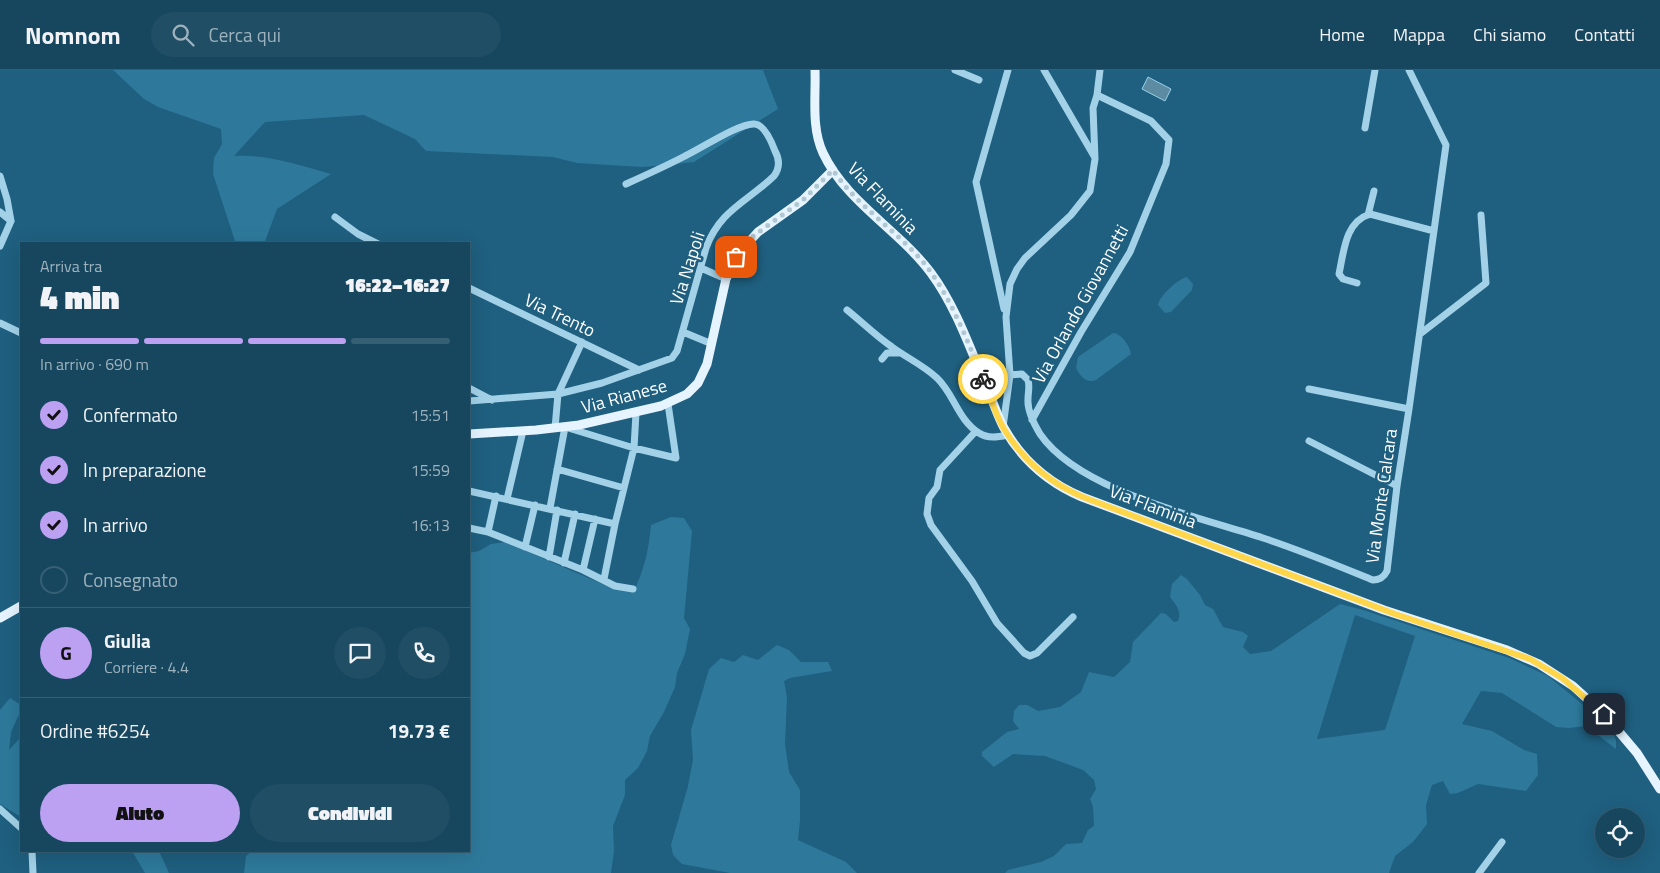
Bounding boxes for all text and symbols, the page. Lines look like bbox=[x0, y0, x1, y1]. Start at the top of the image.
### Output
search box bbox=[151, 12, 501, 57]
text: Nomnom bbox=[25, 17, 121, 53]
text: Cerca qui bbox=[209, 20, 281, 49]
icon: search bbox=[169, 21, 197, 49]
text: Home bbox=[1319, 21, 1365, 48]
text: Mappa bbox=[1393, 21, 1445, 48]
text: Chi siamo bbox=[1473, 21, 1546, 48]
text: Contatti bbox=[1574, 21, 1635, 48]
street label: Via Flaminia bbox=[841, 156, 925, 240]
street label: Via Orlando Giovannetti bbox=[1025, 220, 1135, 388]
street label: Via Napoli bbox=[662, 228, 712, 308]
pin bbox=[715, 236, 757, 278]
icon: bag bbox=[722, 243, 750, 271]
text: Arriva tra bbox=[40, 254, 102, 278]
text: 16:22–16:27 bbox=[345, 270, 450, 299]
text: 4 min bbox=[40, 273, 120, 321]
street label: Via Trento bbox=[520, 286, 600, 344]
text: In arrivo · 690 m bbox=[40, 352, 149, 376]
courier bbox=[958, 354, 1008, 404]
icon: bike bbox=[969, 365, 997, 393]
street label: Via Rianese bbox=[578, 372, 670, 420]
text: Confermato bbox=[83, 400, 178, 429]
icon: check bbox=[40, 401, 68, 429]
text: 15:51 bbox=[411, 403, 450, 427]
street label: Via Monte Calcara bbox=[1358, 427, 1404, 565]
text: In preparazione bbox=[83, 455, 206, 484]
icon: check bbox=[40, 456, 68, 484]
text: 15:59 bbox=[411, 458, 450, 482]
street label: Via Flaminia bbox=[1105, 477, 1201, 535]
text: In arrivo bbox=[83, 510, 148, 539]
icon: check bbox=[40, 511, 68, 539]
text: 16:13 bbox=[411, 513, 450, 537]
text: Consegnato bbox=[83, 565, 178, 594]
text: Giulia bbox=[104, 626, 151, 655]
button: chat bbox=[334, 627, 386, 679]
button: phone bbox=[398, 627, 450, 679]
text: G bbox=[60, 638, 72, 667]
text: Corriere · 4.4 bbox=[104, 655, 189, 679]
pin bbox=[1583, 693, 1625, 735]
icon: home bbox=[1590, 700, 1618, 728]
text: Ordine #6254 bbox=[40, 716, 150, 745]
text: 19.73 € bbox=[388, 716, 450, 745]
button: Aiuto bbox=[40, 784, 240, 842]
button: Condividi bbox=[250, 784, 450, 842]
map controls bbox=[1595, 808, 1645, 858]
button: locate bbox=[1595, 808, 1645, 858]

